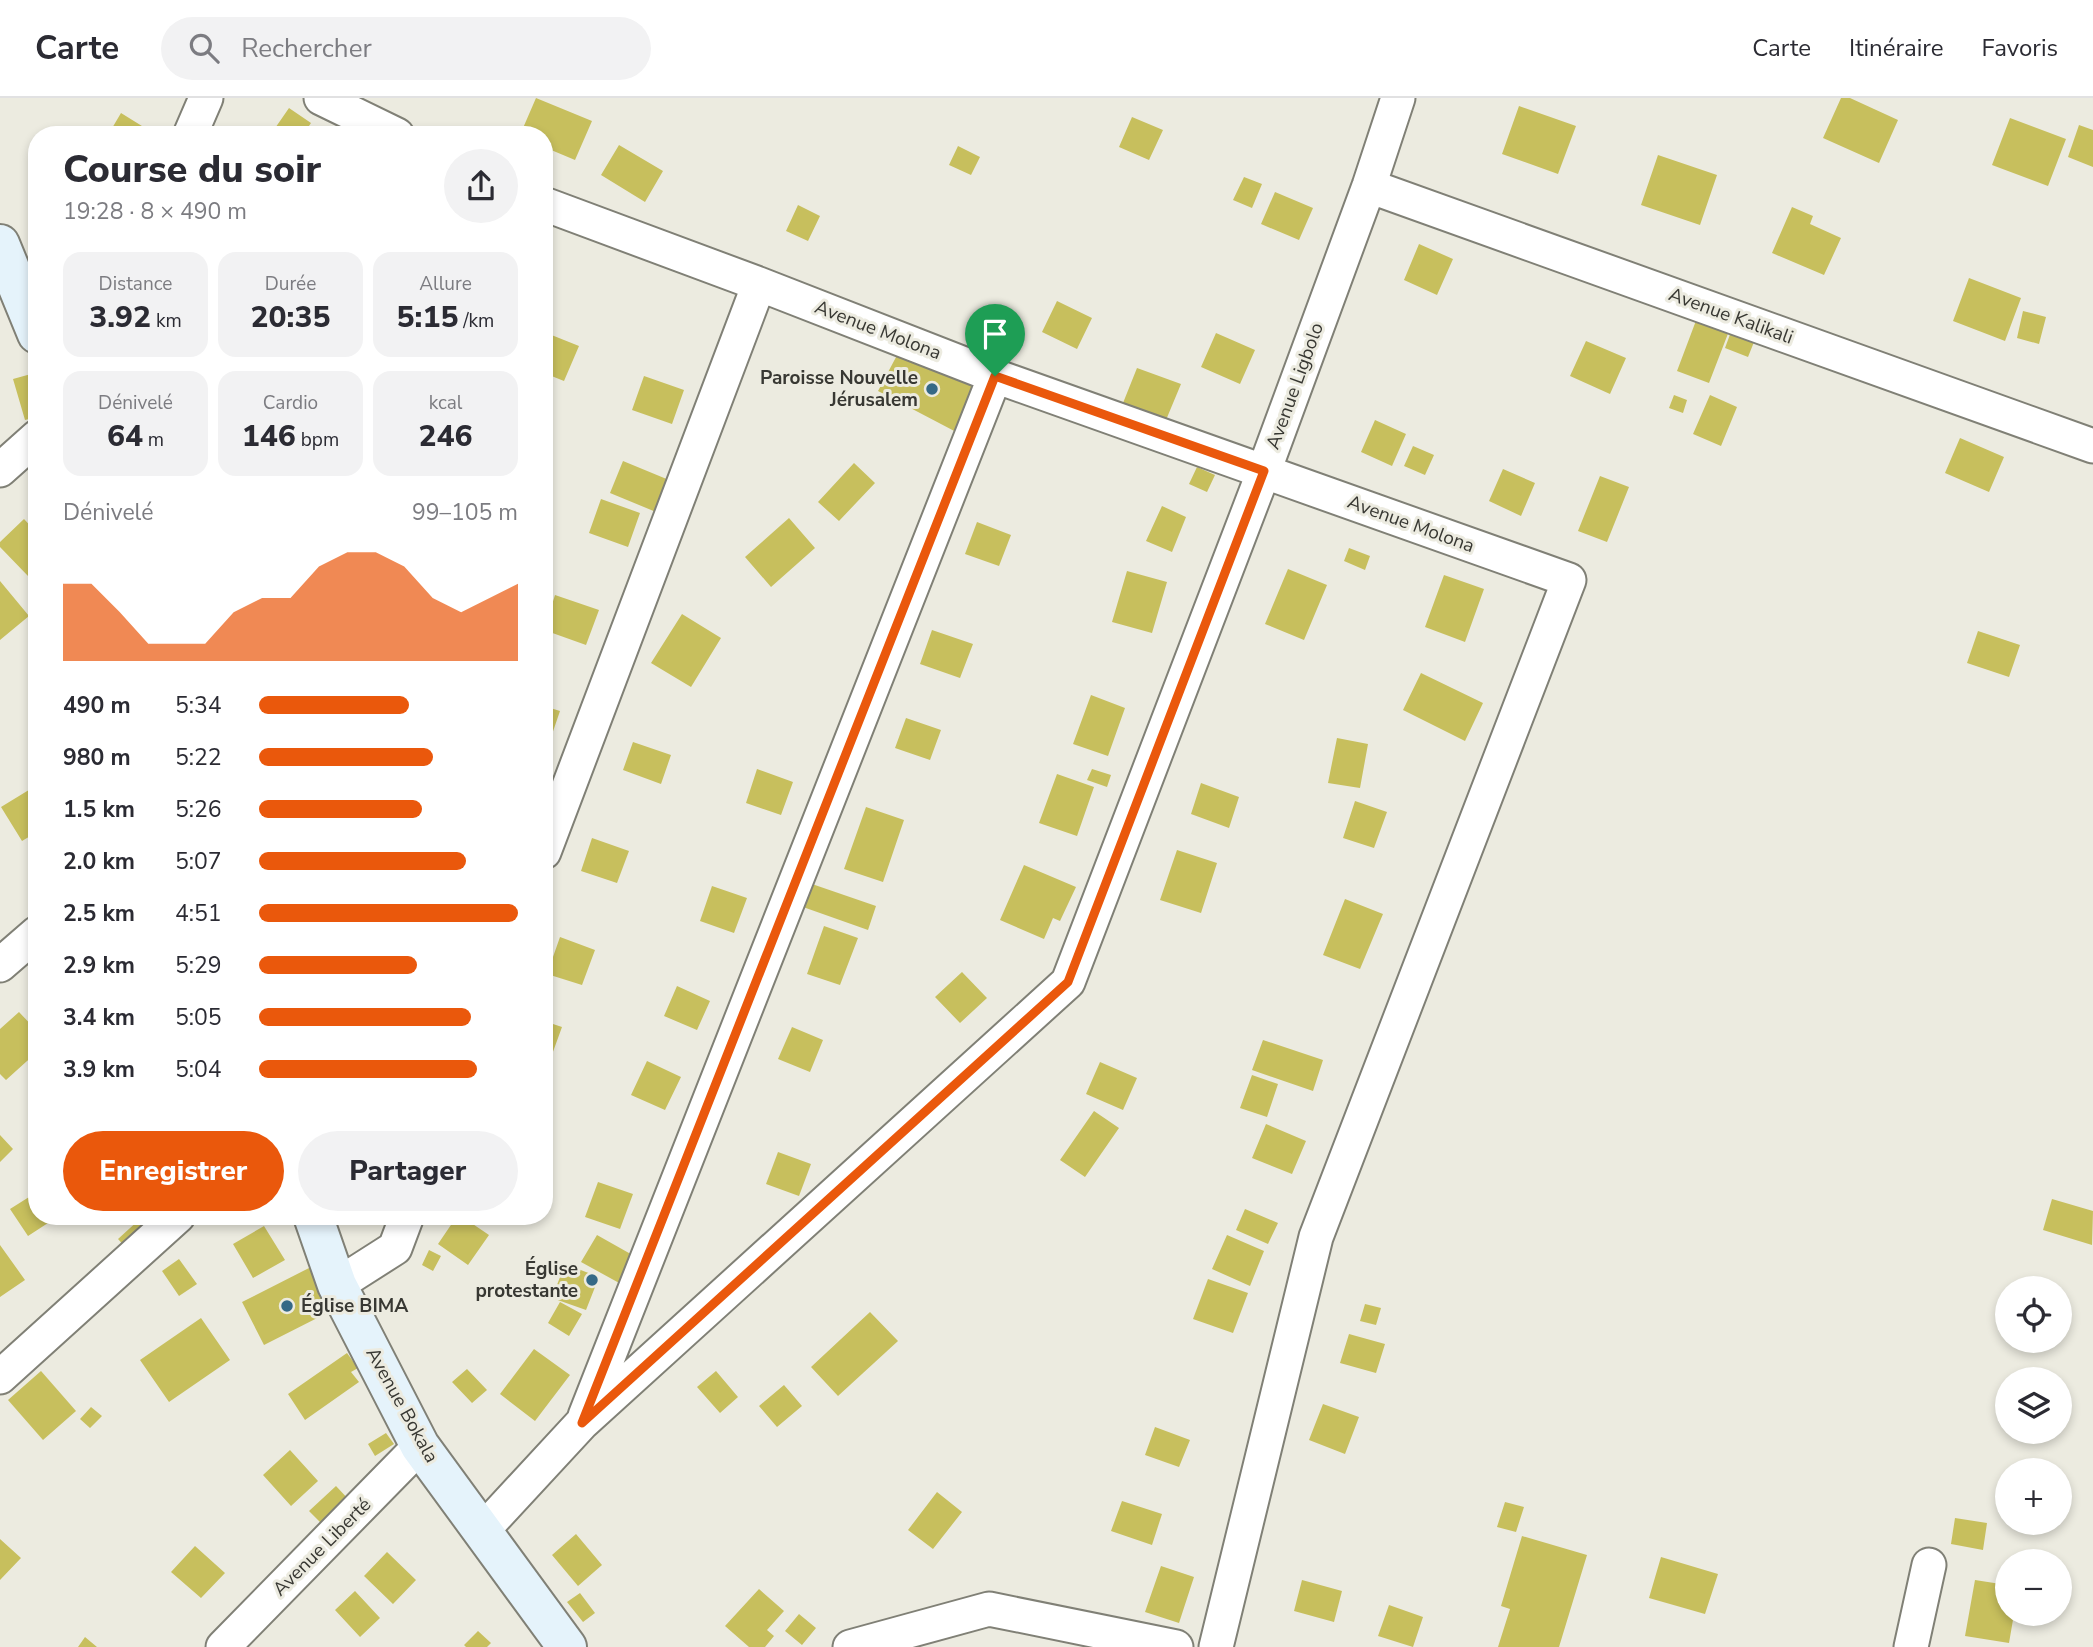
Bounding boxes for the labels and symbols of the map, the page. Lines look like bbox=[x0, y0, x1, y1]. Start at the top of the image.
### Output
street label: Avenue Kalikali bbox=[1665, 281, 1797, 351]
street label: Avenue Molona bbox=[811, 294, 945, 366]
pin bbox=[965, 304, 1025, 376]
street label: Avenue Ligbolo bbox=[1260, 319, 1330, 453]
place label: Paroisse Nouvelle Jérusalem bbox=[760, 365, 918, 413]
marker: Paroisse Nouvelle Jérusalem bbox=[924, 381, 940, 397]
street label: Avenue Molona bbox=[1344, 489, 1478, 559]
place label: Église protestante bbox=[475, 1256, 578, 1304]
marker: Église protestante bbox=[584, 1272, 600, 1288]
place label: Église BIMA bbox=[301, 1293, 409, 1319]
marker: Église BIMA bbox=[279, 1298, 295, 1314]
street label: Avenue Bokala bbox=[360, 1343, 444, 1467]
street label: Avenue Liberté bbox=[267, 1492, 377, 1602]

